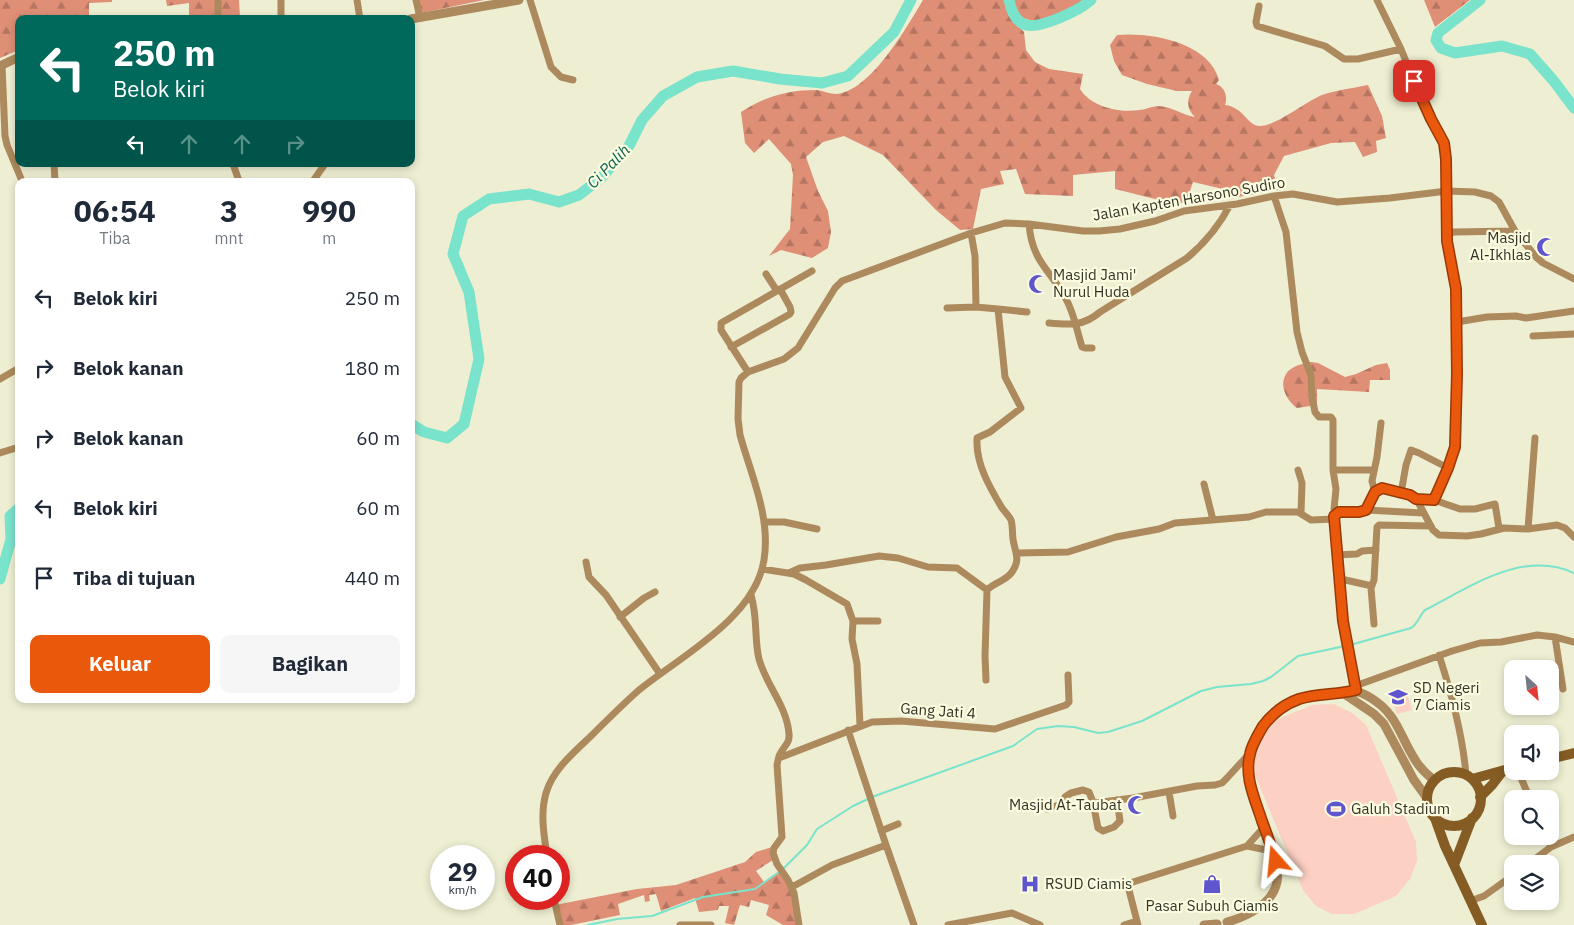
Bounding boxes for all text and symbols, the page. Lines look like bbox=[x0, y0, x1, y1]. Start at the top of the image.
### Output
text: 250 m bbox=[113, 30, 216, 76]
icon: left bbox=[30, 35, 95, 100]
pin bbox=[1393, 60, 1435, 102]
icon: arrive bbox=[1400, 67, 1428, 95]
text: Belok kiri bbox=[113, 74, 205, 103]
icon: left bbox=[122, 130, 150, 158]
icon: ahead bbox=[175, 130, 203, 158]
icon: ahead bbox=[228, 130, 256, 158]
icon: right bbox=[281, 130, 309, 158]
water label: Ci Palih bbox=[582, 140, 634, 192]
street label: Jalan Kapten Harsono Sudiro bbox=[1091, 172, 1287, 225]
text: 06:54 bbox=[74, 191, 156, 230]
text: 3 bbox=[220, 191, 238, 230]
text: 990 bbox=[302, 191, 356, 230]
text: Tiba bbox=[99, 228, 130, 248]
text: mnt bbox=[215, 228, 243, 248]
text: m bbox=[322, 228, 336, 248]
place label: Masjid Al-Ikhlas bbox=[1470, 228, 1531, 264]
mosque icon: Masjid Al-Ikhlas bbox=[1535, 236, 1557, 258]
place label: Masjid Jami' Nurul Huda bbox=[1053, 265, 1136, 301]
mosque icon: Masjid Jami' Nurul Huda bbox=[1027, 273, 1049, 295]
icon: left bbox=[30, 284, 58, 312]
text: Belok kiri bbox=[73, 286, 158, 310]
text: 250 m bbox=[345, 286, 400, 310]
icon: right bbox=[30, 354, 58, 382]
text: Belok kanan bbox=[73, 356, 184, 380]
text: 180 m bbox=[345, 356, 400, 380]
icon: right bbox=[30, 424, 58, 452]
text: Belok kanan bbox=[73, 426, 184, 450]
text: 60 m bbox=[356, 426, 400, 450]
icon: left bbox=[30, 494, 58, 522]
text: Belok kiri bbox=[73, 496, 158, 520]
text: 60 m bbox=[356, 496, 400, 520]
icon: arrive bbox=[30, 564, 58, 592]
text: Tiba di tujuan bbox=[73, 566, 195, 590]
text: 440 m bbox=[345, 566, 400, 590]
button: Keluar bbox=[30, 635, 210, 693]
button: Bagikan bbox=[220, 635, 400, 693]
north arrow bbox=[1504, 660, 1559, 715]
map controls bbox=[1504, 660, 1559, 910]
place label: SD Negeri 7 Ciamis bbox=[1413, 678, 1479, 714]
school or university icon: SD Negeri 7 Ciamis bbox=[1387, 686, 1409, 708]
street label: Gang Jati 4 bbox=[900, 698, 976, 723]
button: sound bbox=[1504, 725, 1559, 780]
button: search bbox=[1504, 790, 1559, 845]
mosque icon: Masjid At-Taubat bbox=[1126, 794, 1148, 816]
place label: Masjid At-Taubat bbox=[1009, 795, 1122, 814]
sports icon: Galuh Stadium bbox=[1325, 798, 1347, 820]
place label: Galuh Stadium bbox=[1351, 799, 1450, 818]
position arrow bbox=[1249, 834, 1301, 886]
speed limit sign: 40 bbox=[505, 845, 570, 910]
text: 29 bbox=[447, 855, 478, 888]
button: layers bbox=[1504, 855, 1559, 910]
hospital icon: RSUD Ciamis bbox=[1019, 873, 1041, 895]
shop icon: Pasar Subuh Ciamis bbox=[1201, 873, 1223, 895]
place label: RSUD Ciamis bbox=[1045, 874, 1132, 893]
text: km/h bbox=[448, 882, 477, 897]
place label: Pasar Subuh Ciamis bbox=[1145, 896, 1279, 915]

